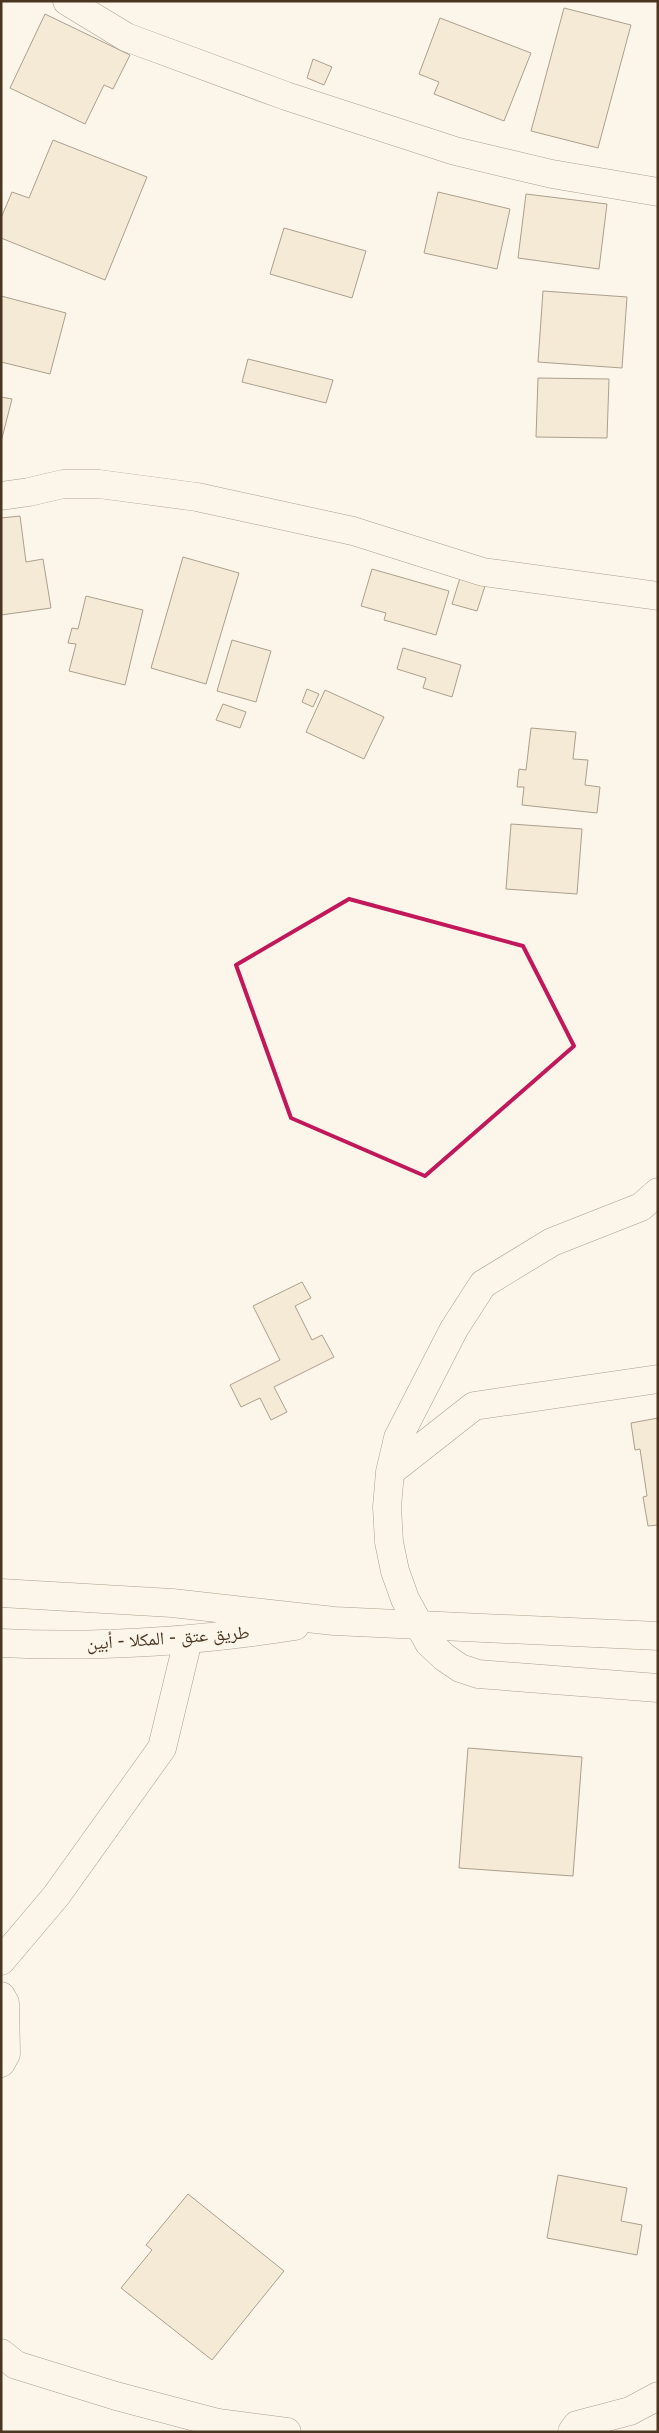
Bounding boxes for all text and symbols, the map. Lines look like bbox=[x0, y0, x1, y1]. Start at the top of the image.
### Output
street label: طريق عتق - المكلا - أبين bbox=[86, 1621, 250, 1655]

